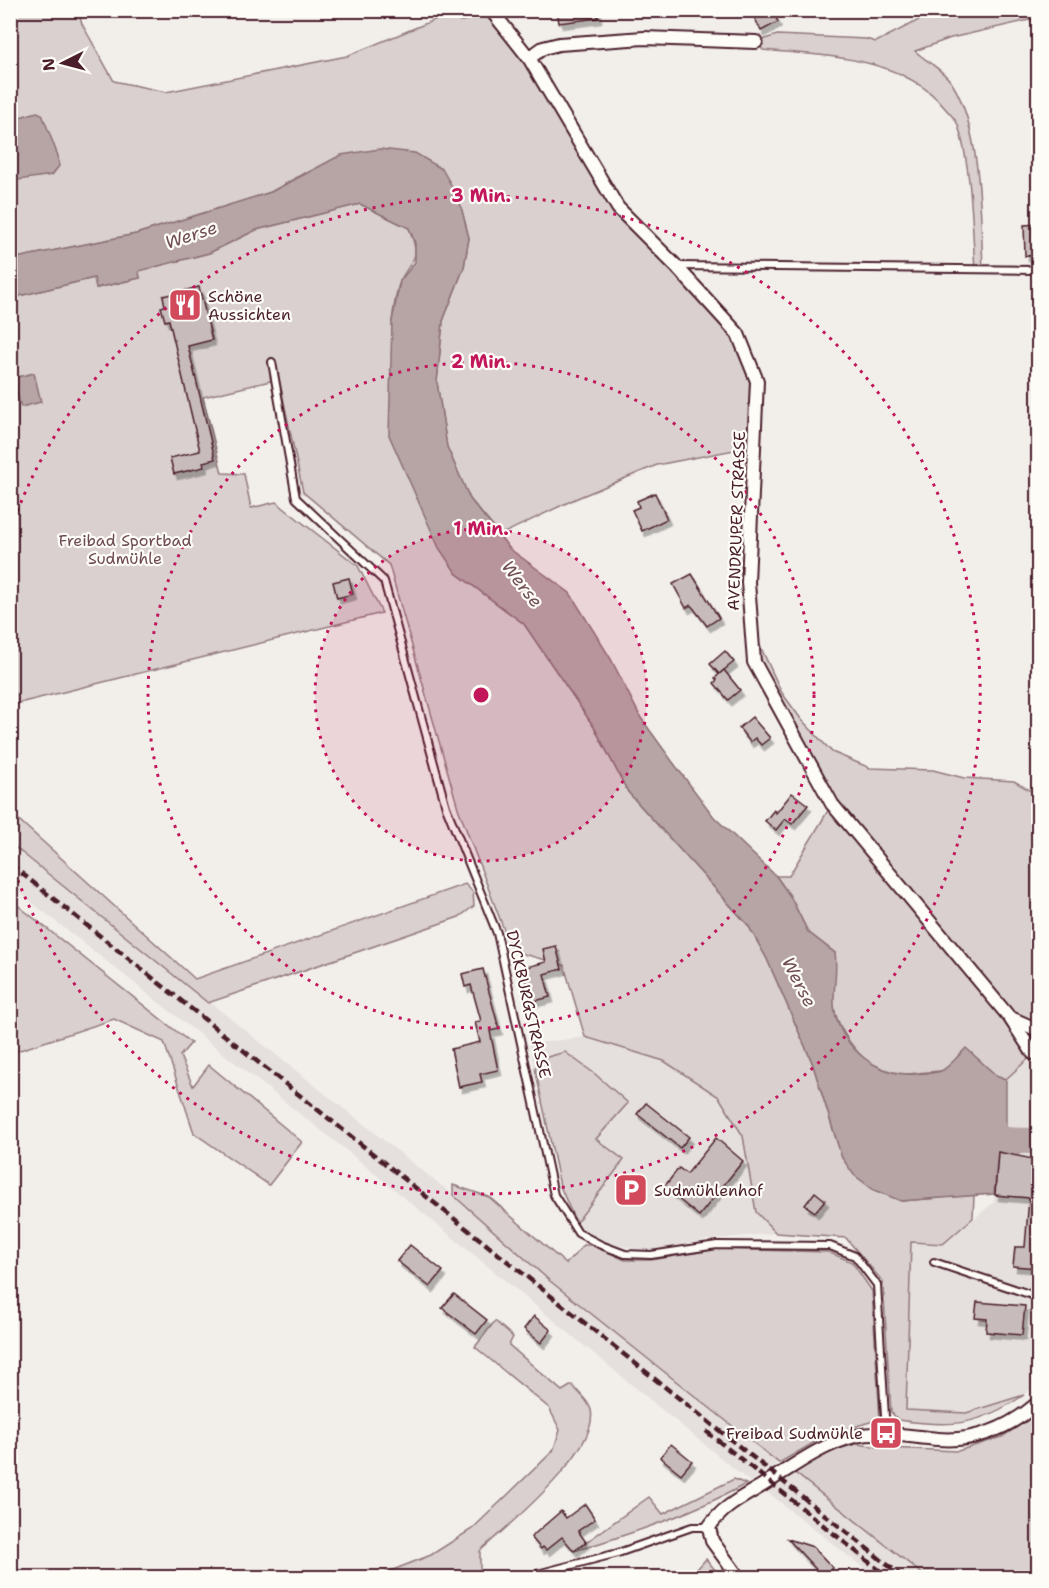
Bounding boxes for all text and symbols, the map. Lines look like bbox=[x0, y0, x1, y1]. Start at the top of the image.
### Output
north arrow bbox=[33, 33, 93, 93]
text: N bbox=[37, 57, 60, 72]
text: 3 Min. bbox=[451, 184, 511, 208]
water label: Werse bbox=[162, 215, 220, 255]
place label: Schöne Aussichten bbox=[208, 286, 291, 325]
restaurant icon: Schöne Aussichten bbox=[167, 287, 203, 323]
text: 2 Min. bbox=[451, 350, 511, 374]
street label: AVENDRUPER STRASSE bbox=[723, 431, 750, 611]
text: 1 Min. bbox=[453, 517, 509, 541]
park label: Freibad Sportbad Sudmühle bbox=[58, 530, 192, 569]
water label: Werse bbox=[496, 556, 548, 612]
centre of rings bbox=[471, 685, 491, 705]
street label: DYCKBURGSTRASSE bbox=[501, 928, 556, 1080]
water label: Werse bbox=[776, 953, 822, 1011]
parking icon: Sudmühlenhof bbox=[613, 1172, 649, 1208]
place label: Sudmühlenhof bbox=[654, 1180, 764, 1201]
bus stop icon: Freibad Sudmühle bbox=[868, 1415, 904, 1451]
place label: Freibad Sudmühle bbox=[726, 1423, 863, 1444]

